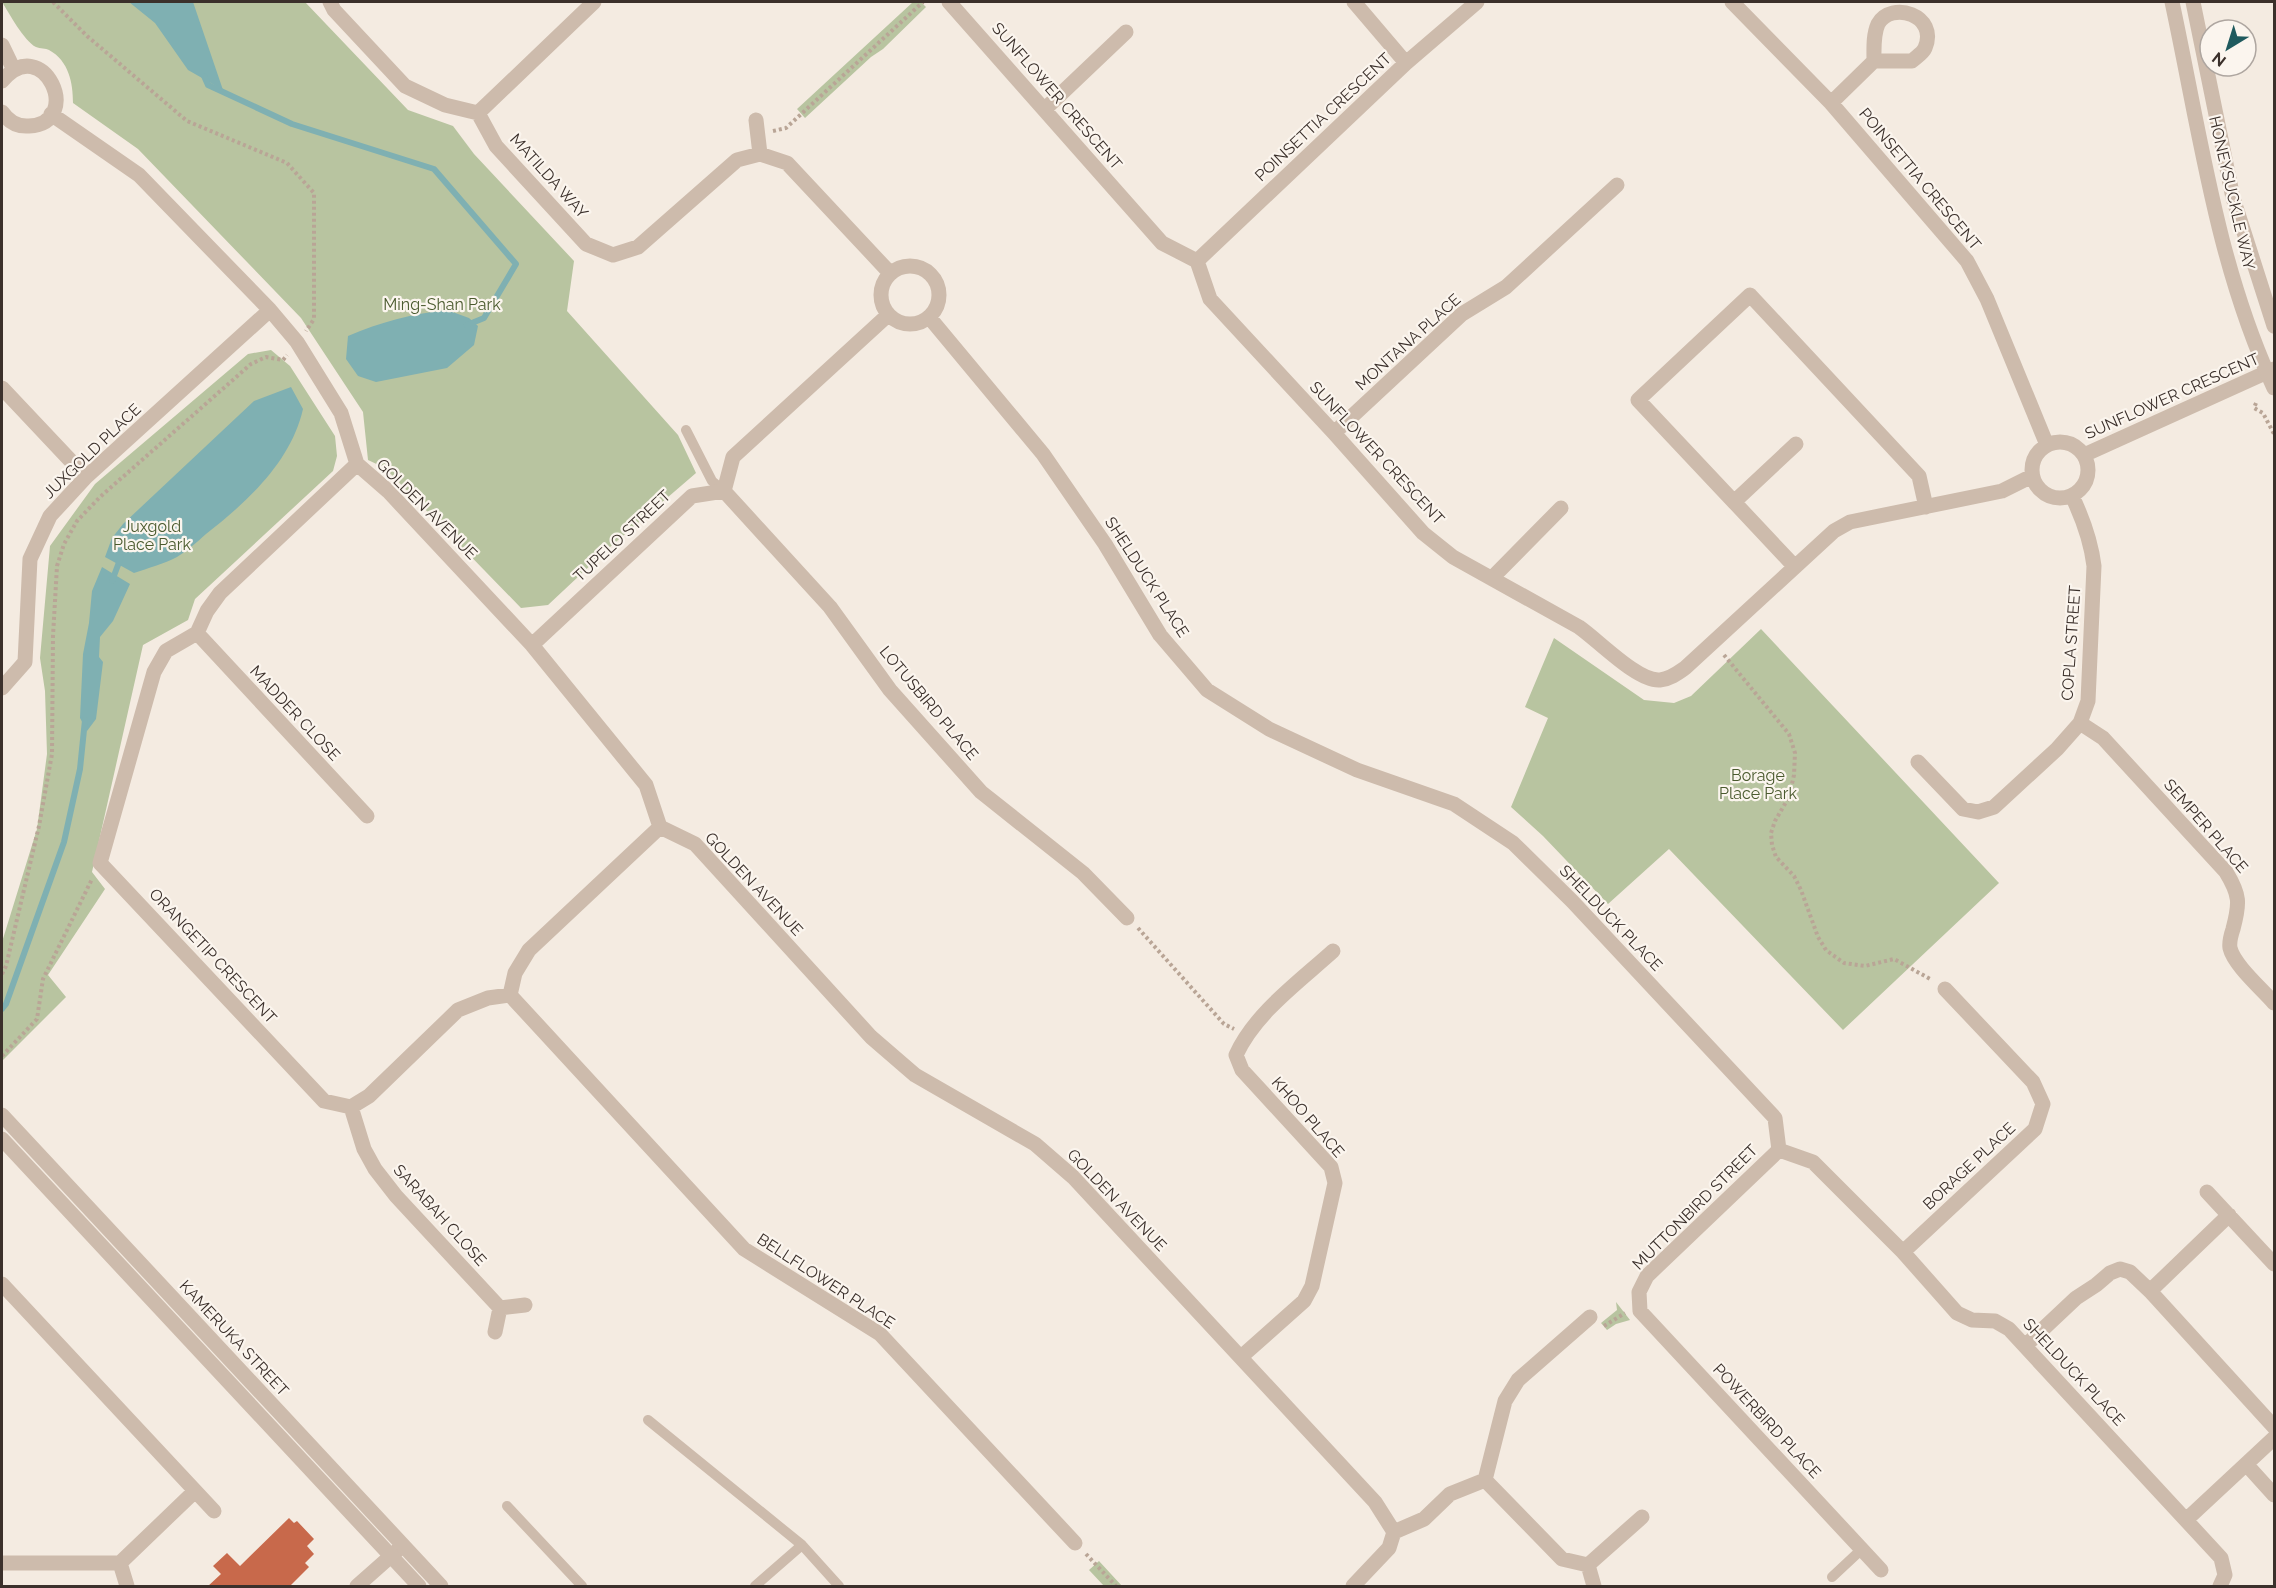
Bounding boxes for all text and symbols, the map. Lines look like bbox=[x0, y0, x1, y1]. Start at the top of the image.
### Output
north arrow bbox=[2198, 18, 2258, 78]
street label: SUNFLOWER CRESCENT bbox=[988, 19, 1126, 174]
text: N bbox=[2208, 48, 2230, 71]
street label: POINSETTIA CRESCENT bbox=[1251, 49, 1395, 185]
street label: POINSETTIA CRESCENT bbox=[1855, 104, 1985, 254]
street label: HONEYSUCKLE WAY bbox=[2205, 114, 2259, 272]
street label: MATILDA WAY bbox=[506, 130, 592, 223]
street label: MONTANA PLACE bbox=[1351, 290, 1465, 394]
park label: Ming-Shan Park bbox=[383, 295, 501, 314]
street label: SUNFLOWER CRESCENT bbox=[2082, 349, 2262, 443]
street label: SUNFLOWER CRESCENT bbox=[1306, 378, 1448, 529]
street label: JUXGOLD PLACE bbox=[39, 400, 145, 502]
street label: GOLDEN AVENUE bbox=[373, 455, 481, 563]
street label: TUPELO STREET bbox=[570, 486, 675, 586]
street label: SHELDUCK PLACE bbox=[1101, 513, 1193, 641]
park label: Juxgold Place Park bbox=[113, 517, 191, 554]
street label: COPLA STREET bbox=[2057, 584, 2085, 701]
street label: LOTUSBIRD PLACE bbox=[876, 642, 982, 764]
street label: MADDER CLOSE bbox=[246, 661, 344, 765]
park label: Borage Place Park bbox=[1719, 766, 1797, 803]
street label: SEMPER PLACE bbox=[2160, 775, 2252, 877]
street label: GOLDEN AVENUE bbox=[701, 828, 807, 940]
street label: SHELDUCK PLACE bbox=[1556, 861, 1667, 975]
street label: ORANGETIP CRESCENT bbox=[145, 885, 281, 1028]
street label: KHOO PLACE bbox=[1268, 1073, 1348, 1161]
street label: BORAGE PLACE bbox=[1919, 1118, 2019, 1214]
street label: MUTTONBIRD STREET bbox=[1628, 1140, 1762, 1274]
street label: GOLDEN AVENUE bbox=[1063, 1145, 1171, 1255]
street label: SARABAH CLOSE bbox=[389, 1160, 491, 1270]
street label: BELLFLOWER PLACE bbox=[754, 1229, 899, 1333]
street label: KAMERUKA STREET bbox=[175, 1276, 293, 1400]
street label: SHELDUCK PLACE bbox=[2019, 1314, 2129, 1430]
street label: POWERBIRD PLACE bbox=[1709, 1360, 1825, 1482]

